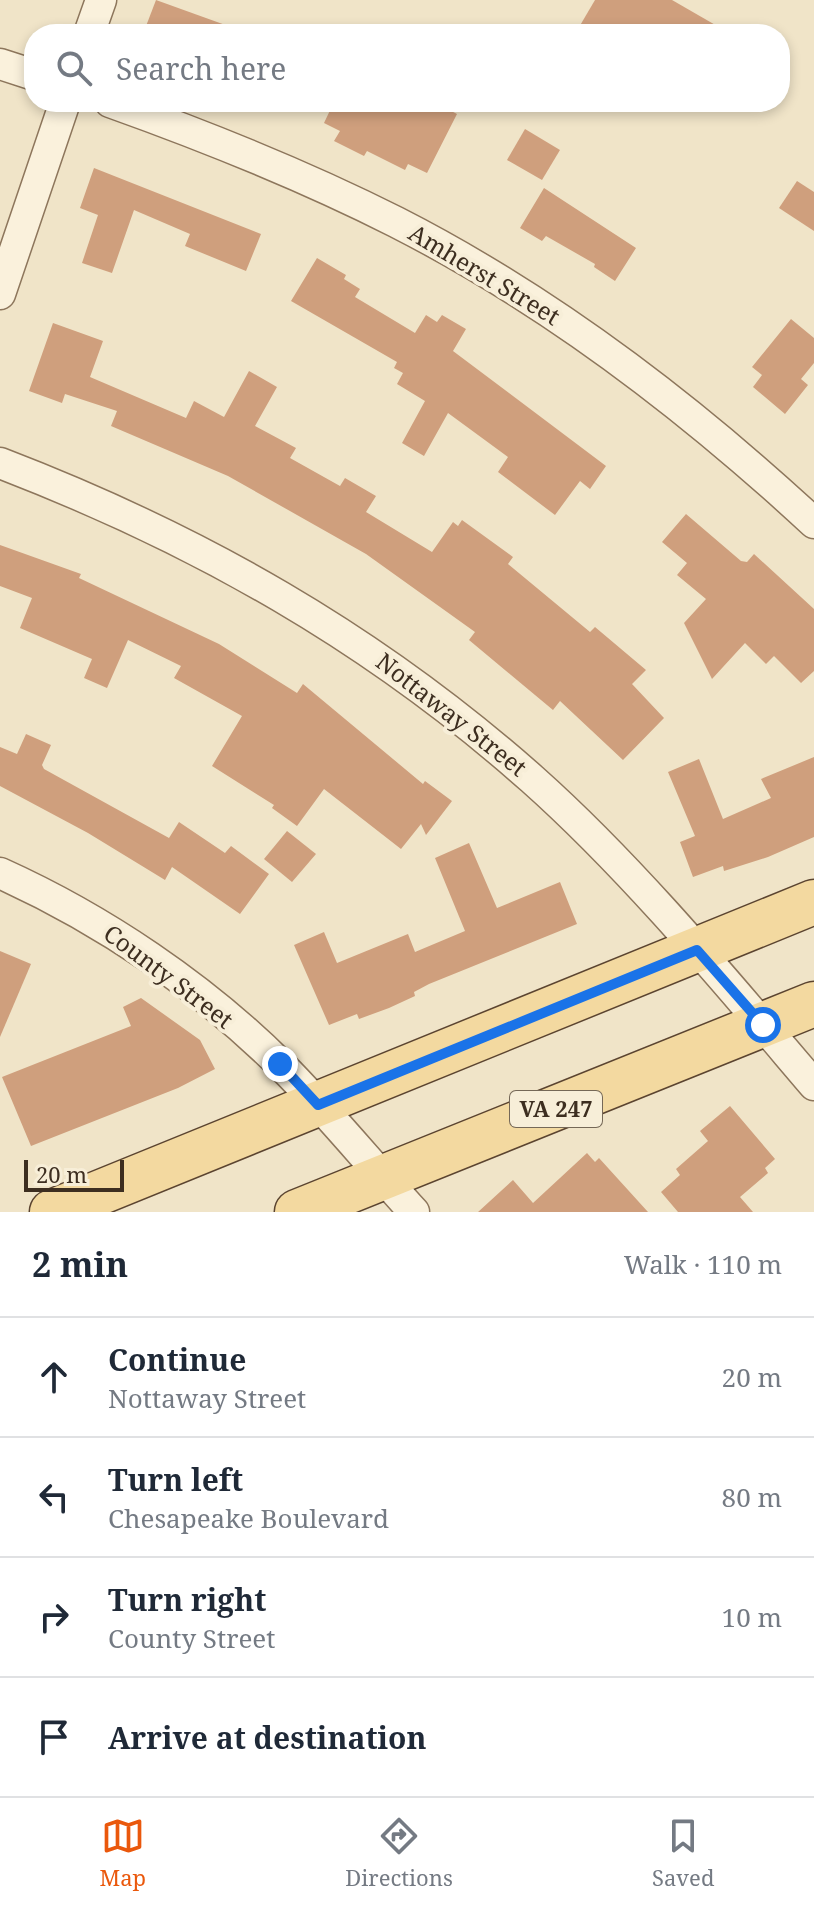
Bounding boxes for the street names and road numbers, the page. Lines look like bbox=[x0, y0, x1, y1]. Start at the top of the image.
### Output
street label: Amherst Street bbox=[403, 215, 567, 332]
street label: Nottaway Street bbox=[370, 644, 534, 783]
street label: County Street bbox=[97, 916, 241, 1035]
road number: VA 247 bbox=[510, 1091, 602, 1127]

